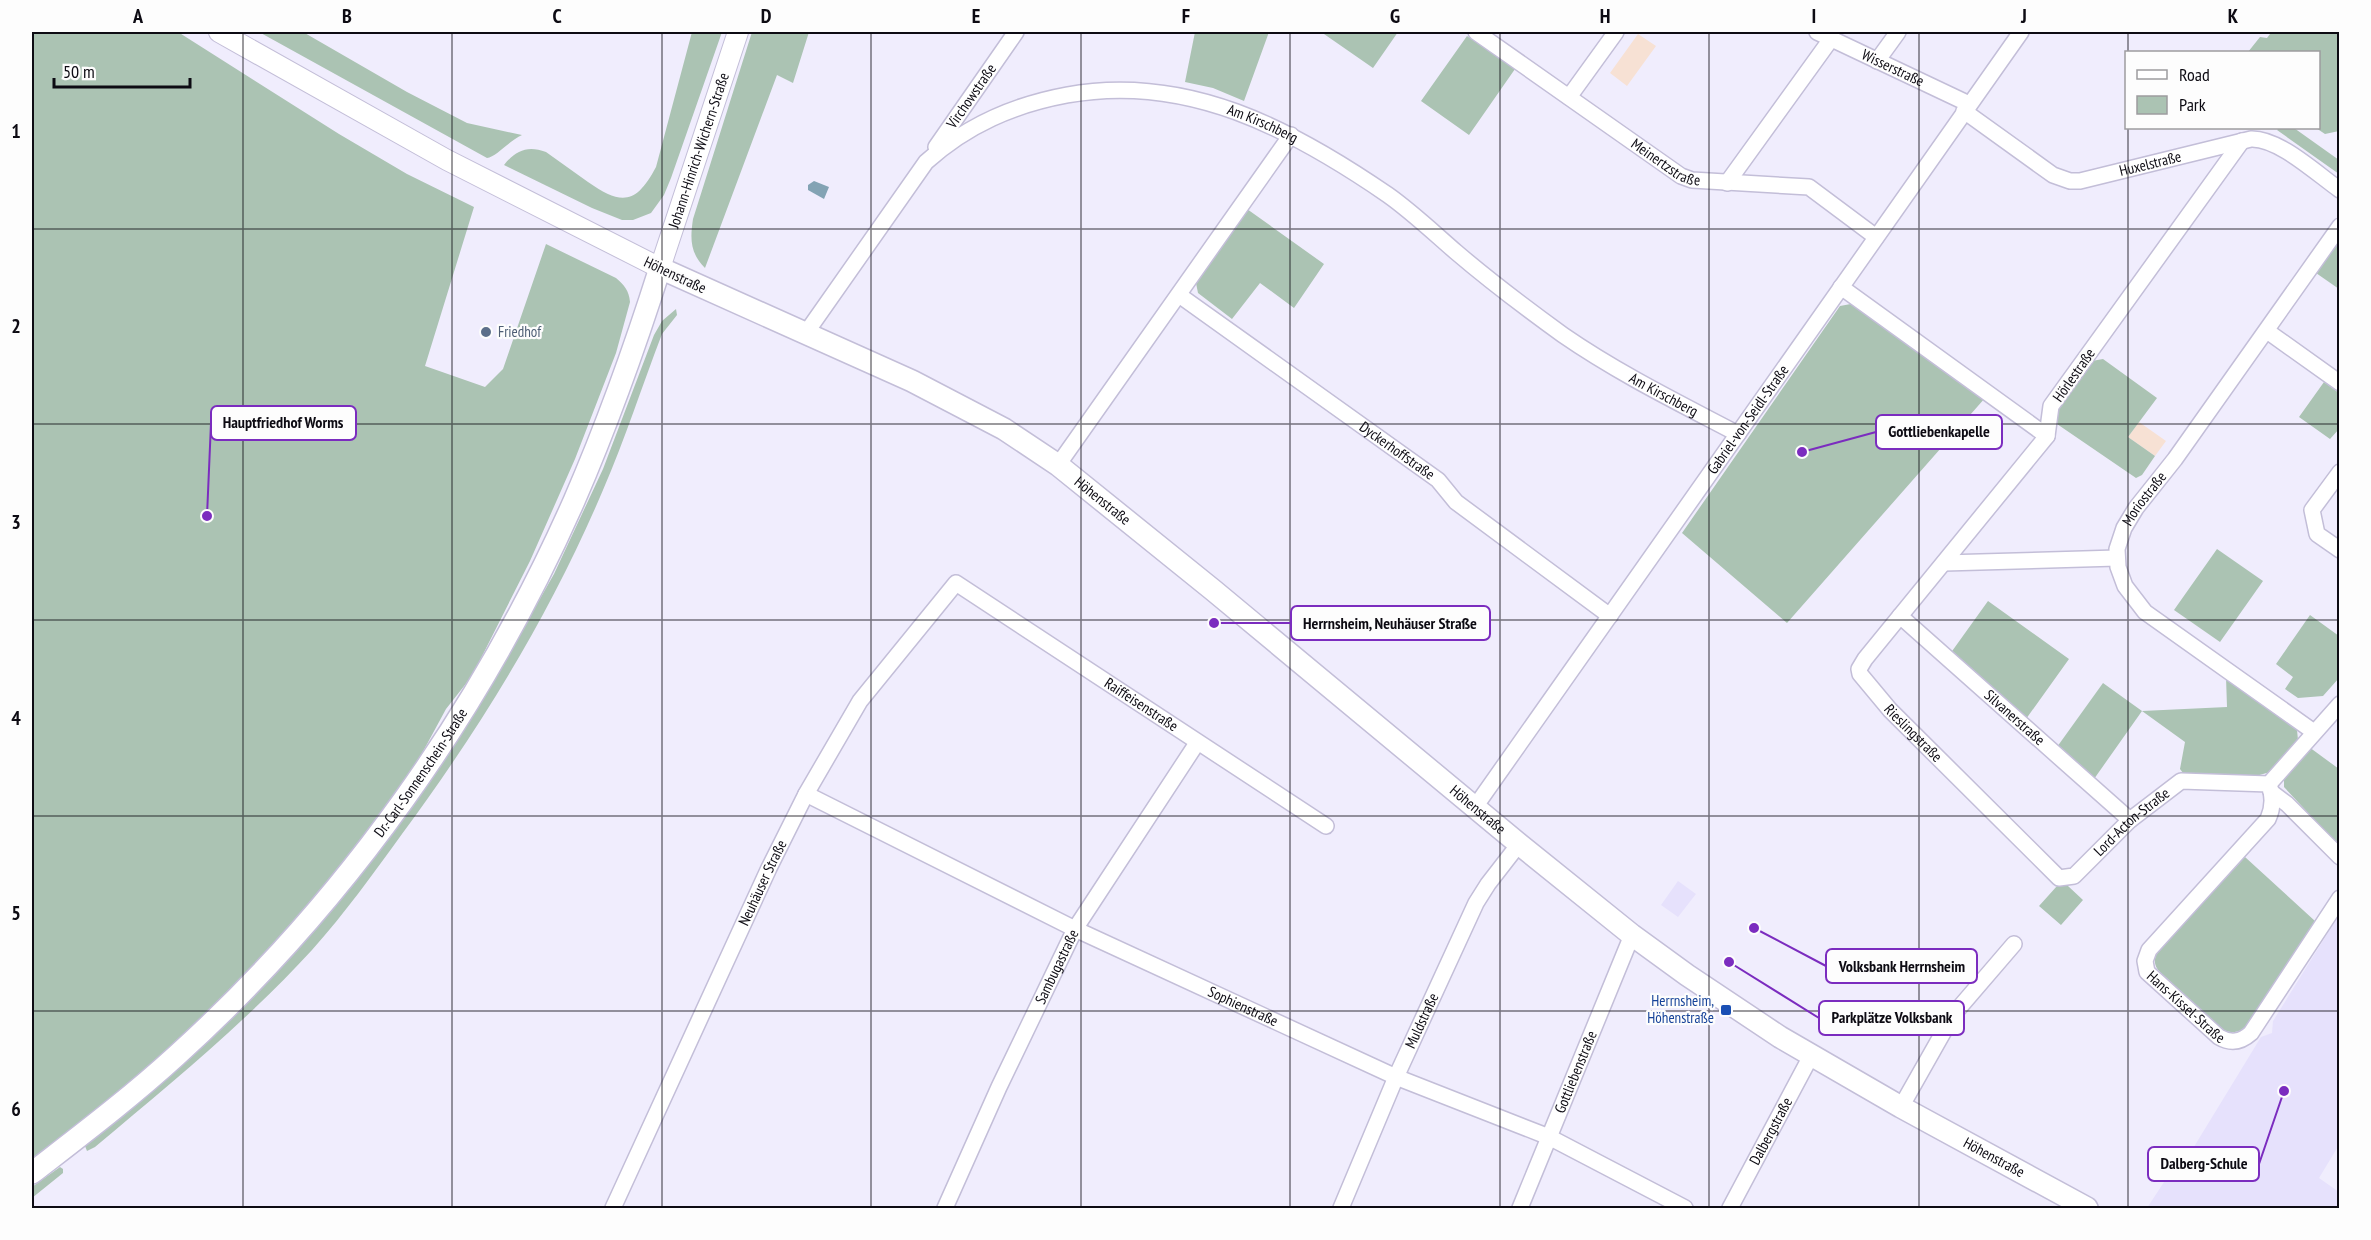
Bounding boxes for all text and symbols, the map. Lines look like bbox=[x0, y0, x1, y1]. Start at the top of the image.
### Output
text: A bbox=[132, 3, 144, 29]
text: B bbox=[342, 3, 352, 29]
text: C bbox=[552, 3, 562, 29]
text: D bbox=[761, 3, 772, 29]
text: E bbox=[972, 3, 980, 29]
text: F bbox=[1182, 3, 1190, 29]
text: G bbox=[1390, 3, 1400, 29]
text: H bbox=[1600, 3, 1610, 29]
text: I bbox=[1812, 3, 1816, 29]
text: J bbox=[2020, 3, 2027, 29]
text: K bbox=[2228, 3, 2239, 29]
street label: Wisserstraße bbox=[1859, 45, 1927, 90]
scale bar bbox=[54, 51, 190, 89]
legend bbox=[2125, 51, 2320, 129]
text: 50 m bbox=[63, 60, 95, 83]
street label: Virchowstraße bbox=[941, 60, 1000, 133]
text: Road bbox=[2179, 63, 2210, 86]
street label: Johann-Hinrich-Wichern-Straße bbox=[663, 70, 733, 232]
text: Park bbox=[2179, 93, 2206, 116]
street label: Am Kirschberg bbox=[1225, 100, 1301, 147]
text: 1 bbox=[11, 118, 21, 144]
street label: Meinertzstraße bbox=[1628, 134, 1701, 189]
street label: Huxelstraße bbox=[2117, 147, 2183, 180]
street label: Höhenstraße bbox=[641, 252, 709, 297]
text: 2 bbox=[11, 313, 21, 339]
place label: Friedhof bbox=[498, 322, 542, 341]
marker: Friedhof bbox=[479, 325, 493, 339]
street label: Hörlestraße bbox=[2048, 344, 2099, 405]
street label: Gabriel-von-Seidl-Straße bbox=[1703, 361, 1793, 477]
street label: Am Kirschberg bbox=[1626, 368, 1701, 421]
callout: Hauptfriedhof Worms bbox=[211, 406, 356, 440]
text: Hauptfriedhof Worms bbox=[223, 412, 344, 432]
callout: Gottliebenkapelle bbox=[1876, 415, 2002, 449]
street label: Dyckerhoffstraße bbox=[1356, 417, 1439, 484]
text: Gottliebenkapelle bbox=[1888, 421, 1990, 441]
street label: Moriostraße bbox=[2118, 468, 2170, 529]
street label: Höhenstraße bbox=[1071, 472, 1135, 529]
text: 3 bbox=[11, 509, 21, 535]
callout: Herrnsheim, Neuhäuser Straße bbox=[1291, 606, 1490, 640]
text: Herrnsheim, Neuhäuser Straße bbox=[1303, 613, 1477, 633]
street label: Raiffeisenstraße bbox=[1101, 673, 1182, 735]
street label: Silvanerstraße bbox=[1980, 685, 2049, 749]
street label: Rieslingstraße bbox=[1880, 700, 1947, 766]
text: 4 bbox=[11, 705, 21, 731]
street label: Dr.-Carl-Sonnenschein-Straße bbox=[370, 705, 471, 841]
street label: Höhenstraße bbox=[1446, 781, 1510, 838]
street label: Lord-Acton-Straße bbox=[2089, 783, 2173, 860]
street label: Neuhäuser Straße bbox=[734, 836, 791, 929]
text: 5 bbox=[11, 900, 21, 926]
street label: Sambugastraße bbox=[1030, 926, 1082, 1007]
callout: Volksbank Herrnsheim bbox=[1826, 949, 1977, 983]
text: Volksbank Herrnsheim bbox=[1838, 956, 1965, 976]
street label: Hans-Kissel-Straße bbox=[2143, 966, 2228, 1047]
street label: Sophienstraße bbox=[1205, 982, 1281, 1030]
street label: Muldstraße bbox=[1400, 990, 1442, 1051]
place label: Herrnsheim, Höhenstraße bbox=[1647, 991, 1714, 1027]
callout: Parkplätze Volksbank bbox=[1819, 1001, 1964, 1035]
marker: Herrnsheim, Höhenstraße bbox=[1719, 1003, 1733, 1017]
text: Parkplätze Volksbank bbox=[1832, 1007, 1953, 1027]
street label: Gottliebenstraße bbox=[1550, 1028, 1601, 1116]
street label: Dalbergstraße bbox=[1745, 1094, 1796, 1168]
text: 6 bbox=[11, 1096, 21, 1122]
street label: Höhenstraße bbox=[1960, 1133, 2028, 1181]
callout: Dalberg-Schule bbox=[2148, 1147, 2259, 1181]
text: Dalberg-Schule bbox=[2160, 1153, 2248, 1173]

